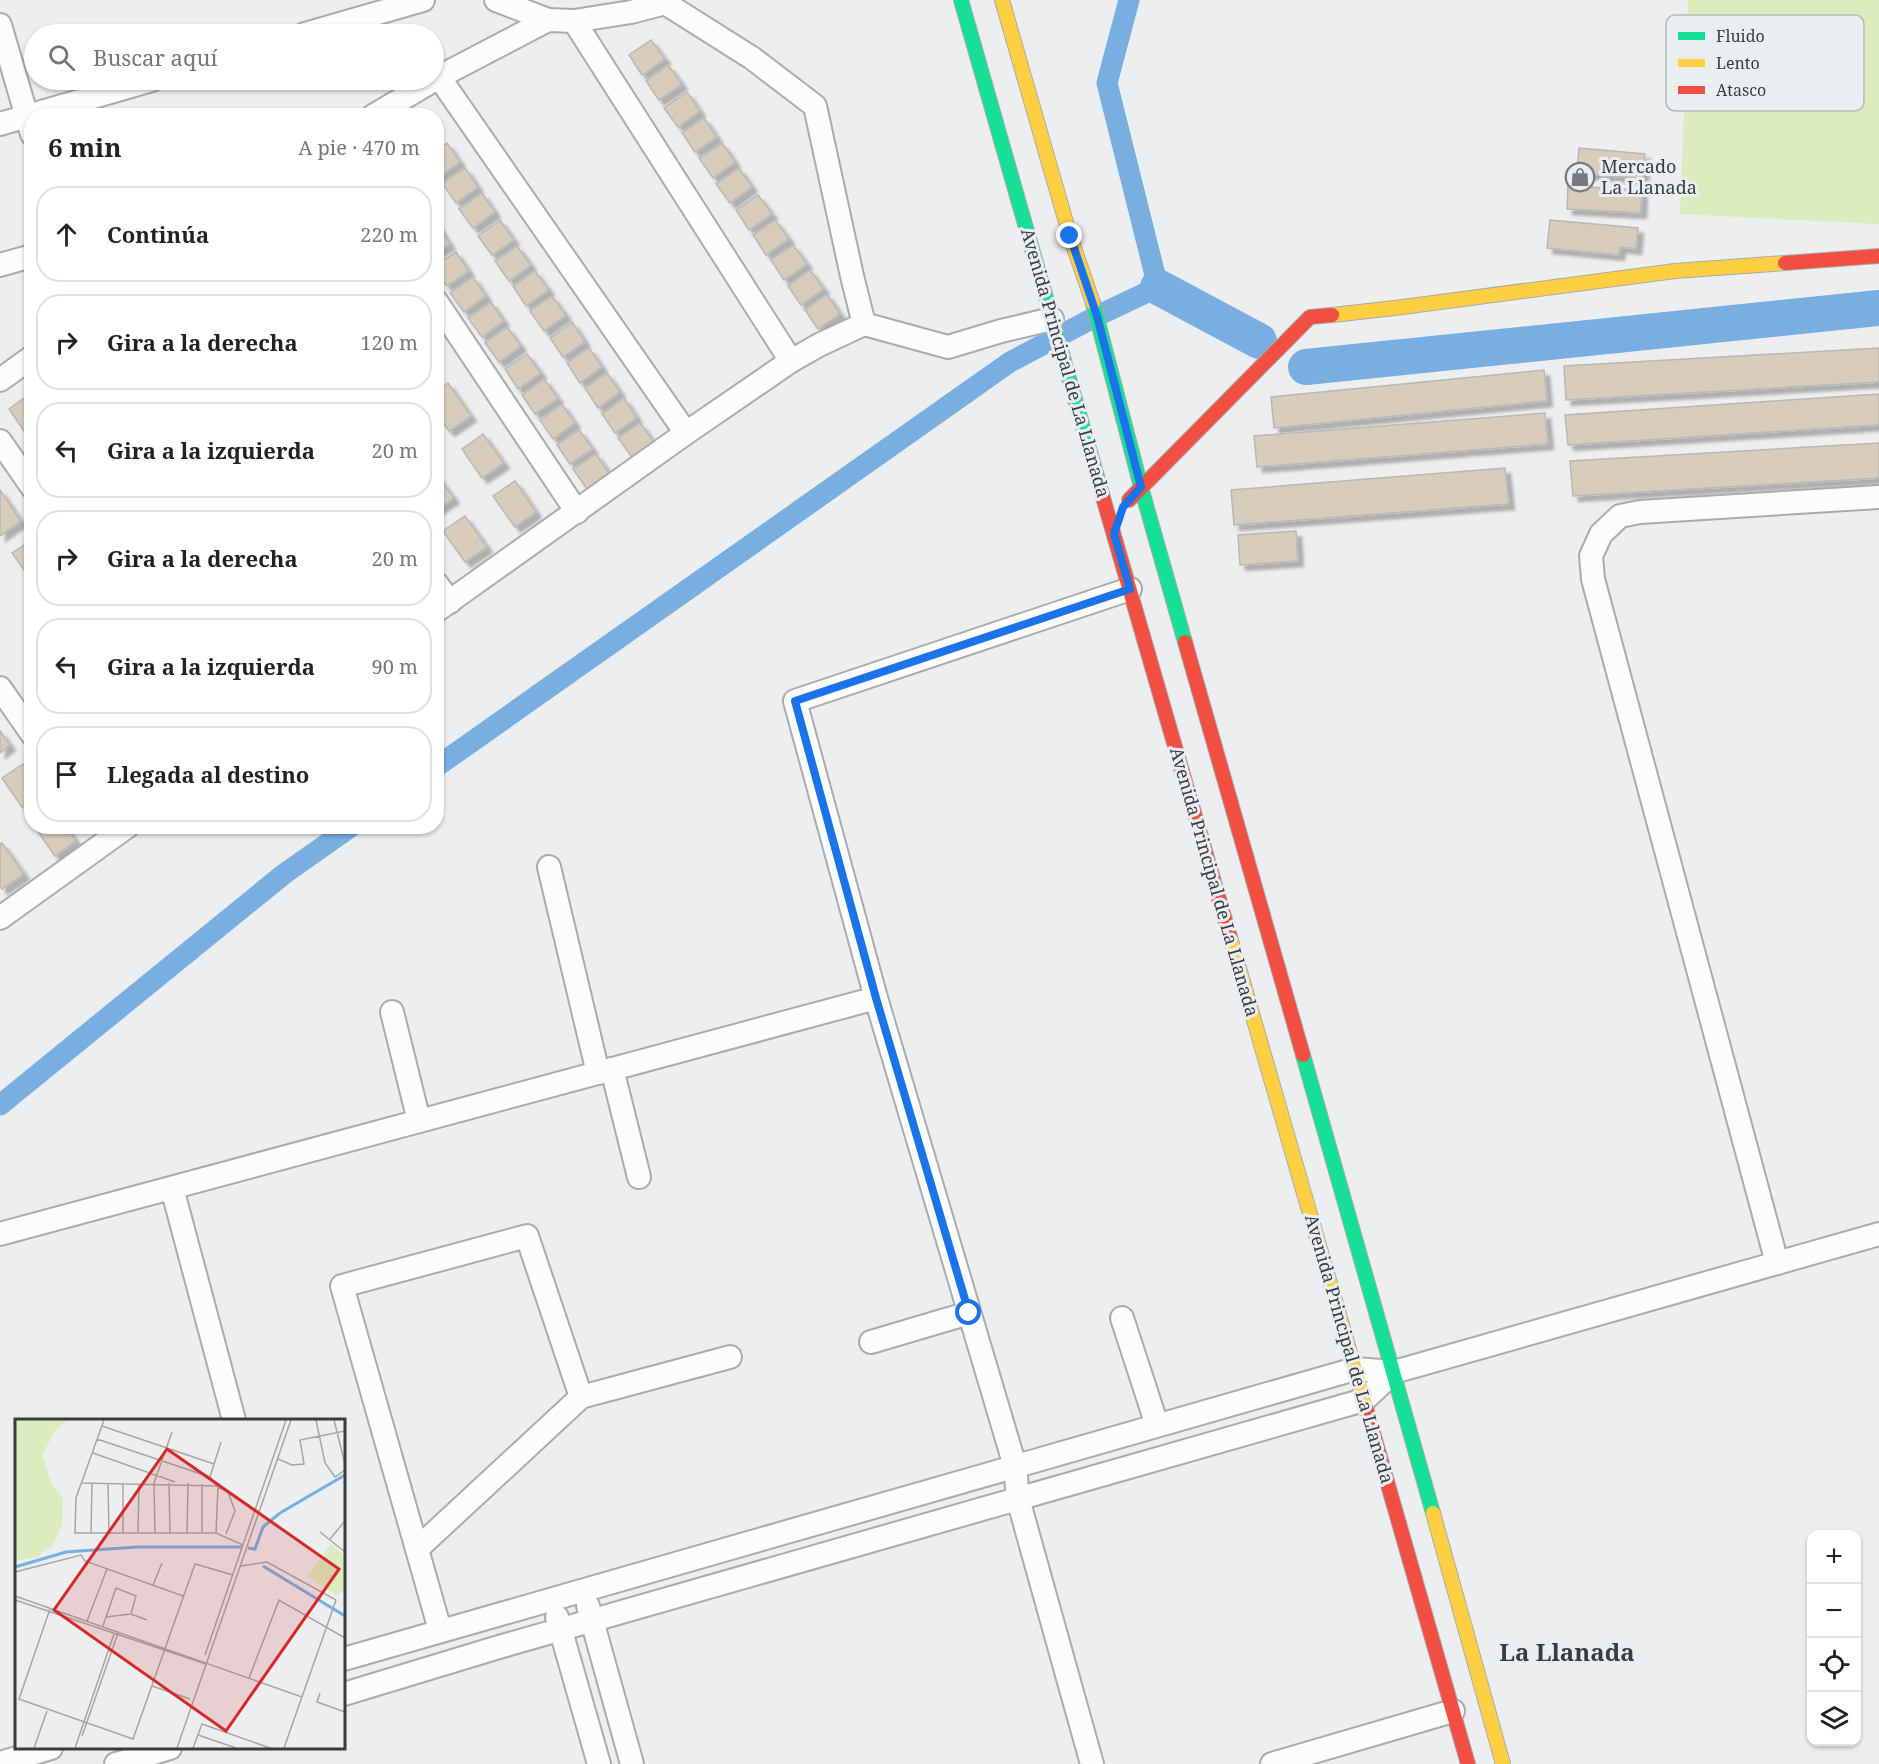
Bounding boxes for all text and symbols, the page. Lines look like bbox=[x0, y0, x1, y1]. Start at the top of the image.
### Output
legend bbox=[1666, 15, 1864, 111]
search box bbox=[24, 24, 444, 90]
text: Fluido bbox=[1716, 25, 1765, 47]
icon: search bbox=[45, 41, 78, 74]
text: Buscar aquí bbox=[93, 42, 217, 72]
text: Lento bbox=[1716, 52, 1760, 74]
text: Atasco bbox=[1716, 79, 1766, 101]
text: 6 min bbox=[48, 129, 122, 165]
text: A pie · 470 m bbox=[298, 134, 420, 161]
place label: Mercado La Llanada bbox=[1601, 154, 1697, 199]
shop icon: Mercado La Llanada bbox=[1564, 161, 1596, 193]
icon: ahead bbox=[50, 218, 83, 251]
text: Continúa bbox=[107, 219, 209, 249]
text: 220 m bbox=[360, 221, 418, 248]
route end bbox=[1056, 222, 1082, 248]
street label: Avenida Principal de La Llanada bbox=[1016, 225, 1116, 500]
icon: right bbox=[50, 326, 83, 359]
text: Gira a la derecha bbox=[107, 327, 298, 357]
text: 120 m bbox=[360, 329, 418, 356]
icon: left bbox=[50, 434, 83, 467]
text: Gira a la izquierda bbox=[107, 435, 315, 465]
text: 20 m bbox=[372, 437, 418, 464]
icon: right bbox=[50, 542, 83, 575]
text: Gira a la derecha bbox=[107, 543, 298, 573]
text: 20 m bbox=[372, 545, 418, 572]
icon: left bbox=[50, 650, 83, 683]
text: Gira a la izquierda bbox=[107, 651, 315, 681]
text: 90 m bbox=[372, 653, 418, 680]
street label: Avenida Principal de La Llanada bbox=[1165, 744, 1265, 1019]
icon: arrive bbox=[50, 758, 83, 791]
text: Llegada al destino bbox=[107, 759, 309, 789]
street label: Avenida Principal de La Llanada bbox=[1300, 1211, 1400, 1486]
route start bbox=[955, 1299, 981, 1325]
inset map bbox=[15, 1419, 345, 1749]
map controls bbox=[1807, 1530, 1861, 1746]
button: + bbox=[1807, 1530, 1861, 1584]
button: − bbox=[1807, 1584, 1861, 1638]
district label: La Llanada bbox=[1499, 1635, 1635, 1668]
button: locate bbox=[1807, 1638, 1861, 1692]
button: layers bbox=[1807, 1692, 1861, 1746]

